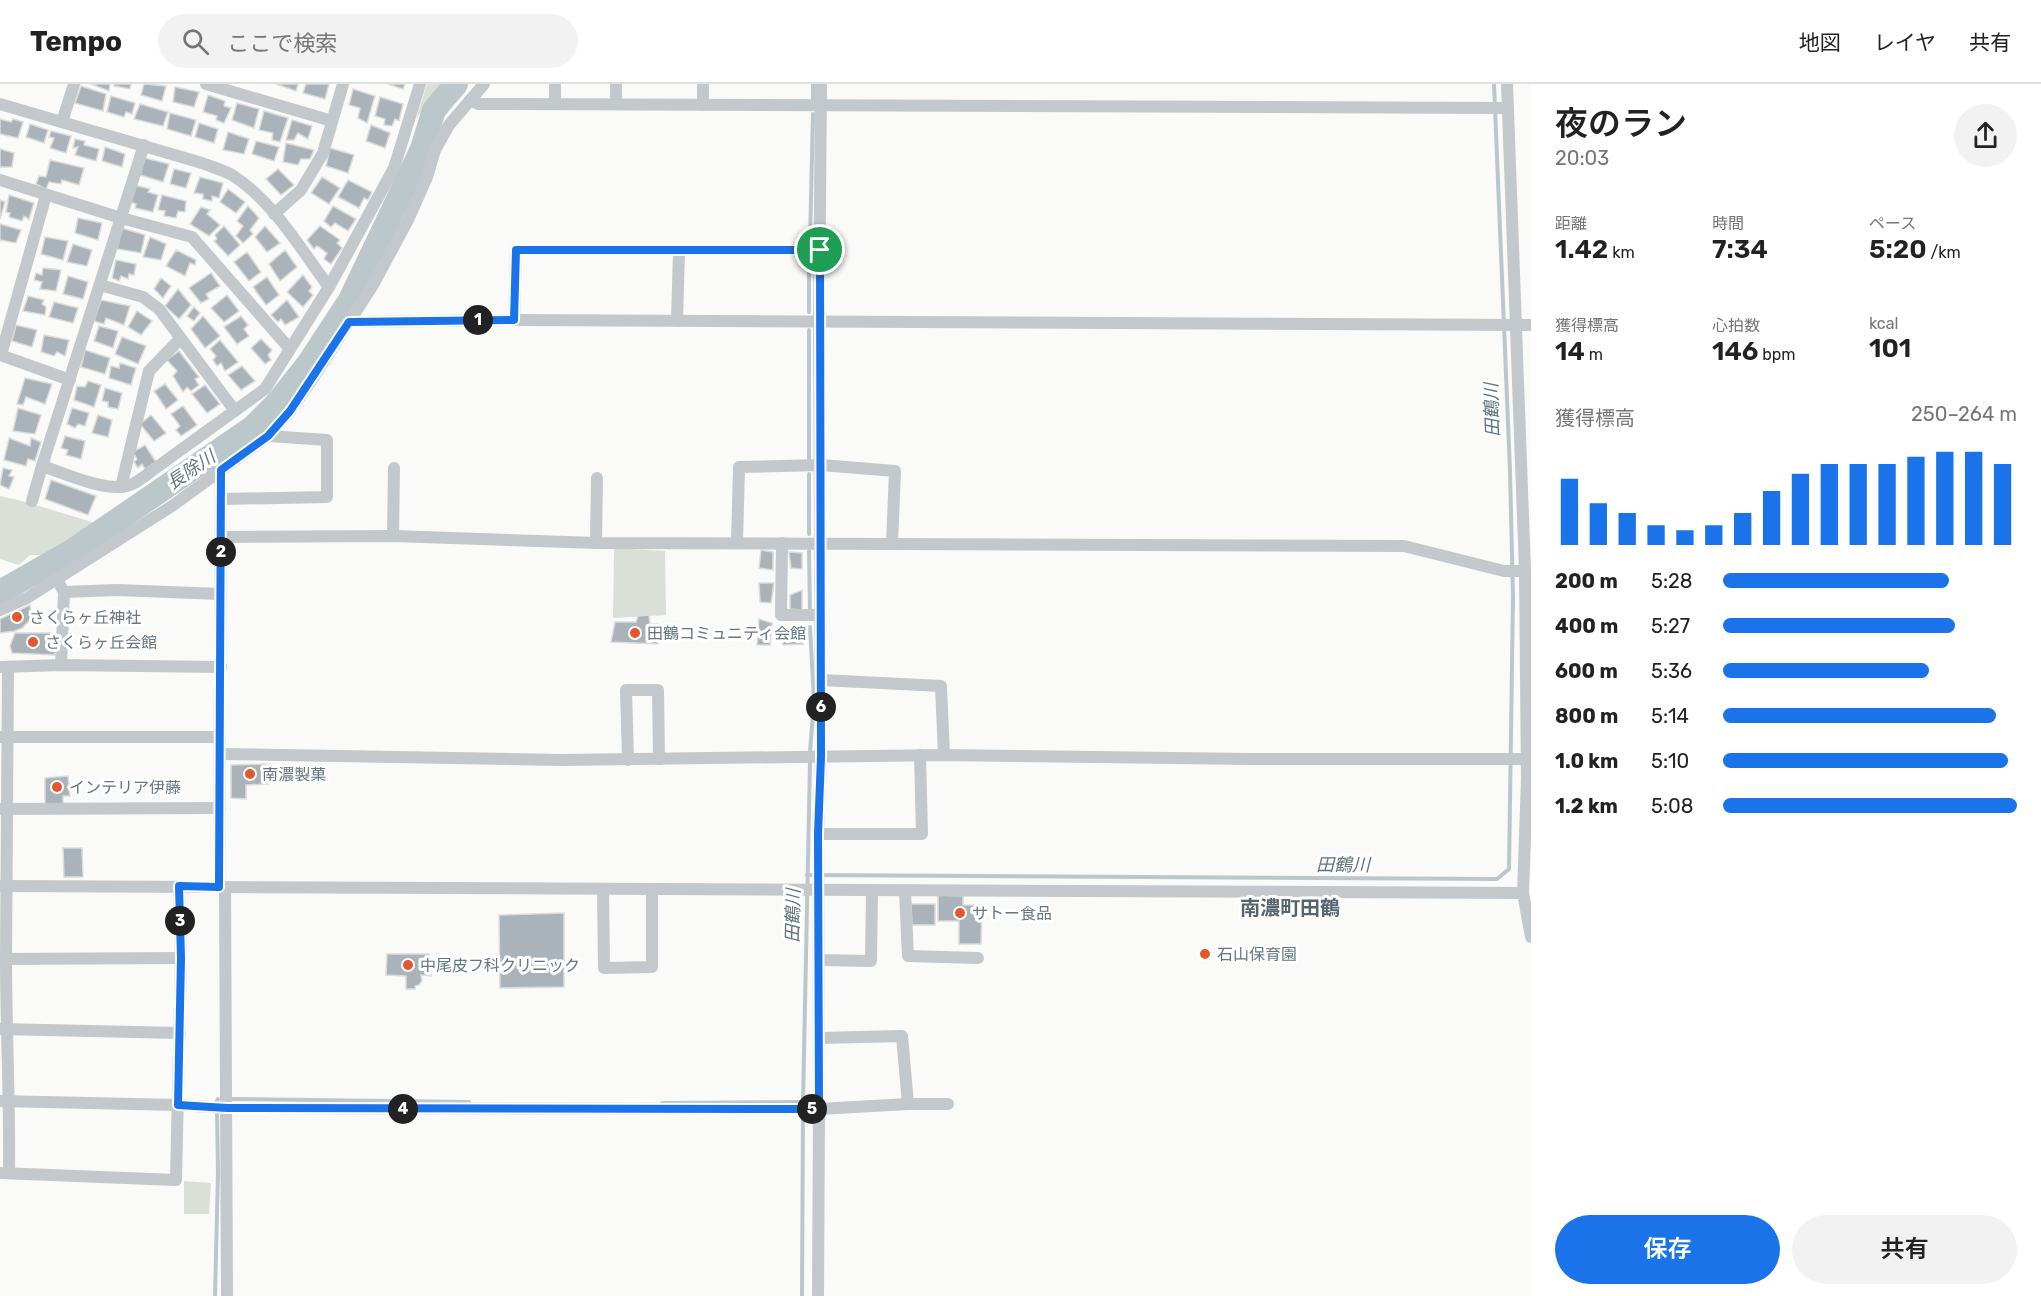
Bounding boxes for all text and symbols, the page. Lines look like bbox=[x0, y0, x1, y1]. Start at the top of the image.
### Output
search box bbox=[158, 14, 578, 68]
text: Tempo bbox=[30, 25, 122, 58]
icon: search bbox=[179, 25, 212, 58]
text: ここで検索 bbox=[227, 30, 337, 57]
text: 地図 bbox=[1799, 30, 1841, 55]
text: レイヤ bbox=[1874, 30, 1936, 55]
text: 共有 bbox=[1969, 30, 2011, 55]
text: 夜のラン bbox=[1555, 104, 1687, 143]
button: share bbox=[1954, 104, 2017, 167]
text: 20:03 bbox=[1555, 146, 1609, 170]
text: 距離 bbox=[1555, 214, 1587, 233]
text: 時間 bbox=[1712, 214, 1744, 233]
text: ペース bbox=[1869, 214, 1916, 233]
pin bbox=[794, 224, 845, 275]
icon: arrive bbox=[803, 233, 836, 266]
text: 1.42 bbox=[1555, 234, 1608, 265]
text: 7:34 bbox=[1712, 234, 1768, 265]
text: 5:20 bbox=[1869, 234, 1927, 265]
text: km bbox=[1608, 243, 1635, 262]
text: /km bbox=[1927, 243, 1961, 262]
pin: 1 bbox=[463, 305, 493, 335]
text: 1 bbox=[474, 310, 482, 329]
text: kcal bbox=[1869, 314, 1898, 333]
text: 獲得標高 bbox=[1555, 316, 1619, 335]
text: 心拍数 bbox=[1712, 316, 1760, 335]
text: 101 bbox=[1869, 333, 1911, 364]
text: 14 bbox=[1555, 336, 1585, 367]
text: 146 bbox=[1712, 336, 1758, 367]
text: m bbox=[1585, 345, 1603, 364]
text: bpm bbox=[1758, 345, 1796, 364]
water label: 田鶴川 bbox=[1480, 381, 1504, 437]
text: 250–264 m bbox=[1911, 402, 2017, 426]
text: 獲得標高 bbox=[1555, 406, 1635, 430]
water label: 長除川 bbox=[162, 445, 221, 494]
pin: 2 bbox=[206, 537, 236, 567]
text: 2 bbox=[216, 542, 226, 561]
text: 200 m bbox=[1555, 569, 1618, 593]
text: 5:28 bbox=[1651, 569, 1692, 593]
place label: さくらヶ丘神社 bbox=[29, 608, 141, 627]
marker: さくらヶ丘神社 bbox=[10, 610, 24, 624]
text: 400 m bbox=[1555, 614, 1618, 638]
text: 5:27 bbox=[1651, 614, 1690, 638]
place label: 田鶴コミュニティ会館 bbox=[647, 624, 806, 643]
marker: 田鶴コミュニティ会館 bbox=[628, 626, 642, 640]
place label: さくらヶ丘会館 bbox=[45, 633, 157, 652]
marker: さくらヶ丘会館 bbox=[26, 635, 40, 649]
text: 600 m bbox=[1555, 659, 1618, 683]
text: 5:36 bbox=[1651, 659, 1692, 683]
pin: 6 bbox=[806, 692, 836, 722]
text: 6 bbox=[816, 697, 826, 716]
text: 800 m bbox=[1555, 704, 1618, 728]
text: 5:14 bbox=[1651, 704, 1689, 728]
text: 1.0 km bbox=[1555, 749, 1618, 773]
text: 5:10 bbox=[1651, 749, 1689, 773]
place label: 南濃製菓 bbox=[262, 765, 326, 784]
marker: 南濃製菓 bbox=[243, 767, 257, 781]
place label: インテリア伊藤 bbox=[69, 778, 181, 797]
marker: インテリア伊藤 bbox=[50, 780, 64, 794]
text: 1.2 km bbox=[1555, 794, 1618, 818]
text: 5:08 bbox=[1651, 794, 1693, 818]
water label: 田鶴川 bbox=[1316, 854, 1372, 876]
water label: 田鶴川 bbox=[782, 887, 805, 943]
district label: 南濃町田鶴 bbox=[1240, 896, 1340, 920]
place label: サトー食品 bbox=[972, 904, 1052, 923]
pin: 3 bbox=[165, 906, 195, 936]
marker: サトー食品 bbox=[953, 906, 967, 920]
text: 3 bbox=[175, 911, 185, 930]
place label: 石山保育園 bbox=[1217, 945, 1297, 964]
marker: 石山保育園 bbox=[1198, 947, 1212, 961]
place label: 中尾皮フ科クリニック bbox=[420, 956, 580, 975]
marker: 中尾皮フ科クリニック bbox=[401, 958, 415, 972]
pin: 4 bbox=[388, 1094, 418, 1124]
pin: 5 bbox=[797, 1094, 827, 1124]
text: 4 bbox=[398, 1099, 408, 1118]
text: 5 bbox=[807, 1099, 817, 1118]
button: 保存 bbox=[1555, 1215, 1780, 1284]
button: 共有 bbox=[1792, 1215, 2017, 1284]

